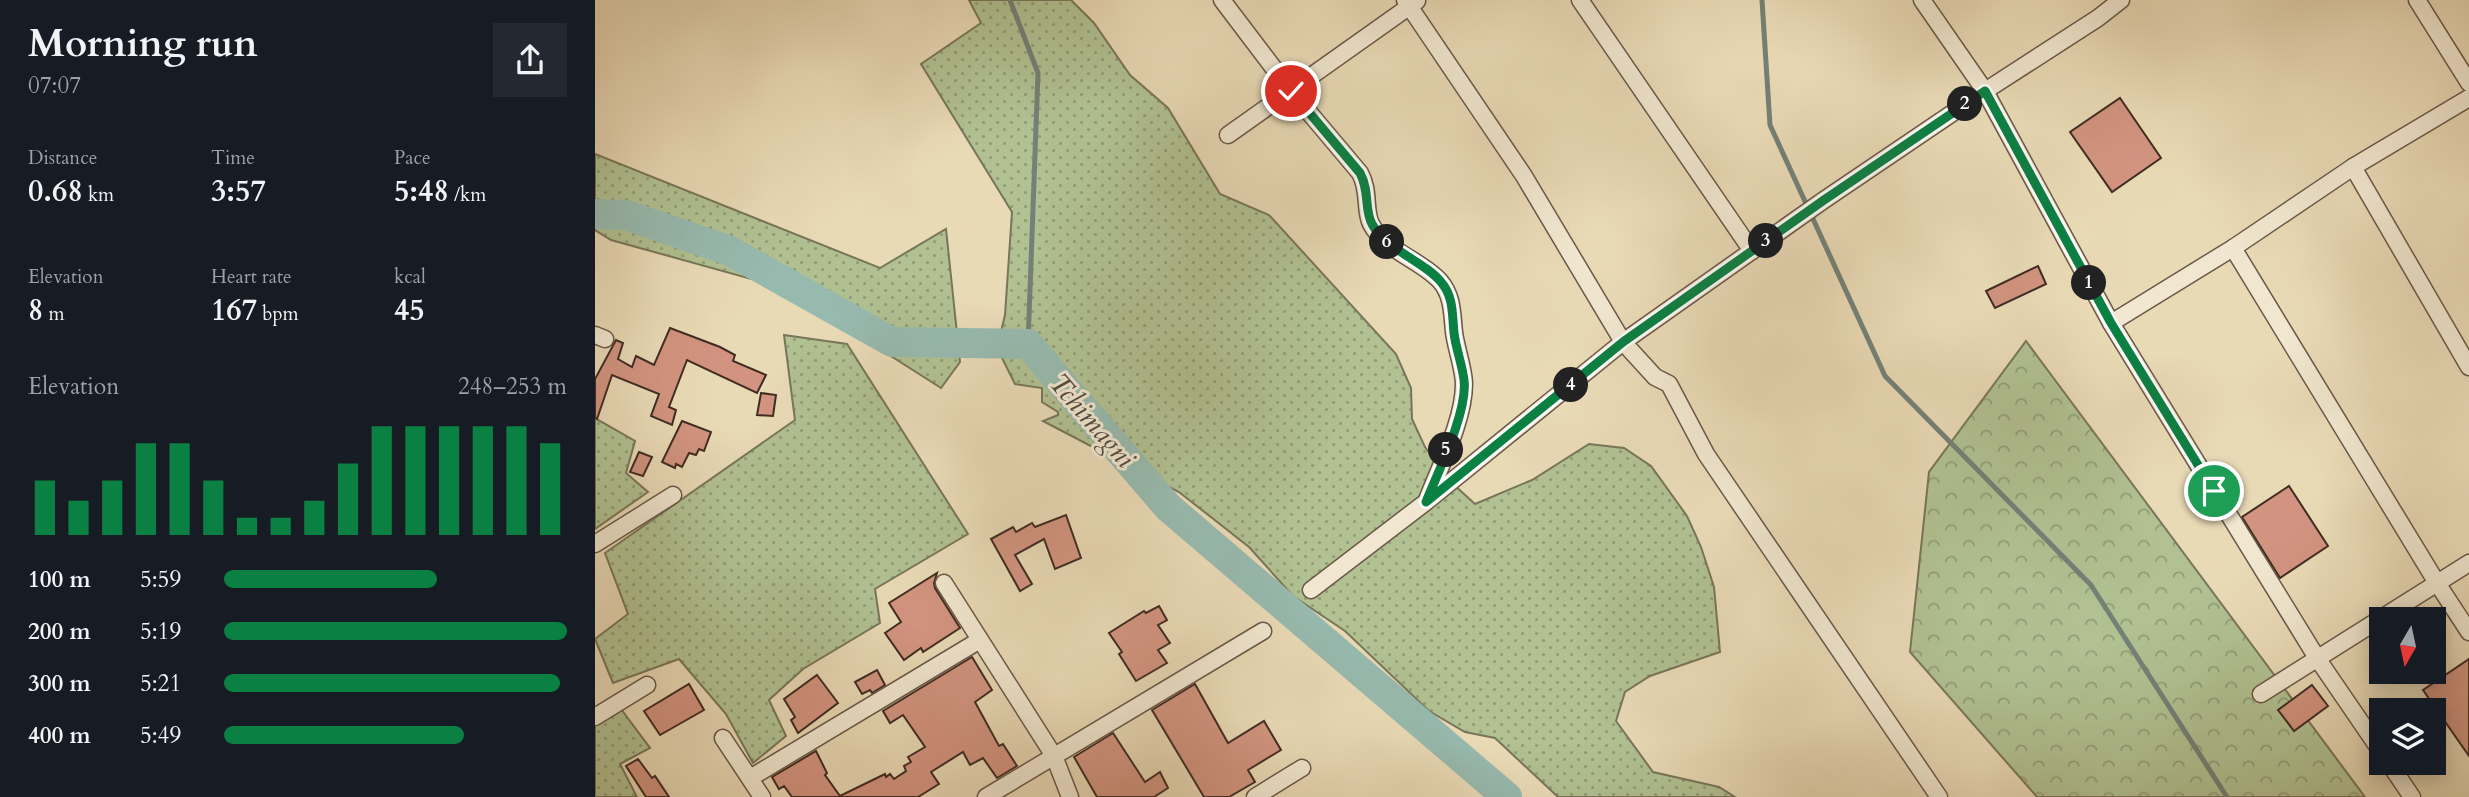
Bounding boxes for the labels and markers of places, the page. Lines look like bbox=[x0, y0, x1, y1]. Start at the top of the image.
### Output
pin bbox=[1261, 61, 1321, 121]
pin: 2 bbox=[1947, 86, 1983, 122]
pin: 6 bbox=[1369, 224, 1405, 260]
pin: 3 bbox=[1749, 224, 1783, 258]
pin: 1 bbox=[2071, 266, 2107, 300]
pin: 4 bbox=[1553, 368, 1588, 402]
pin: 5 bbox=[1429, 433, 1463, 468]
pin bbox=[2184, 461, 2244, 521]

